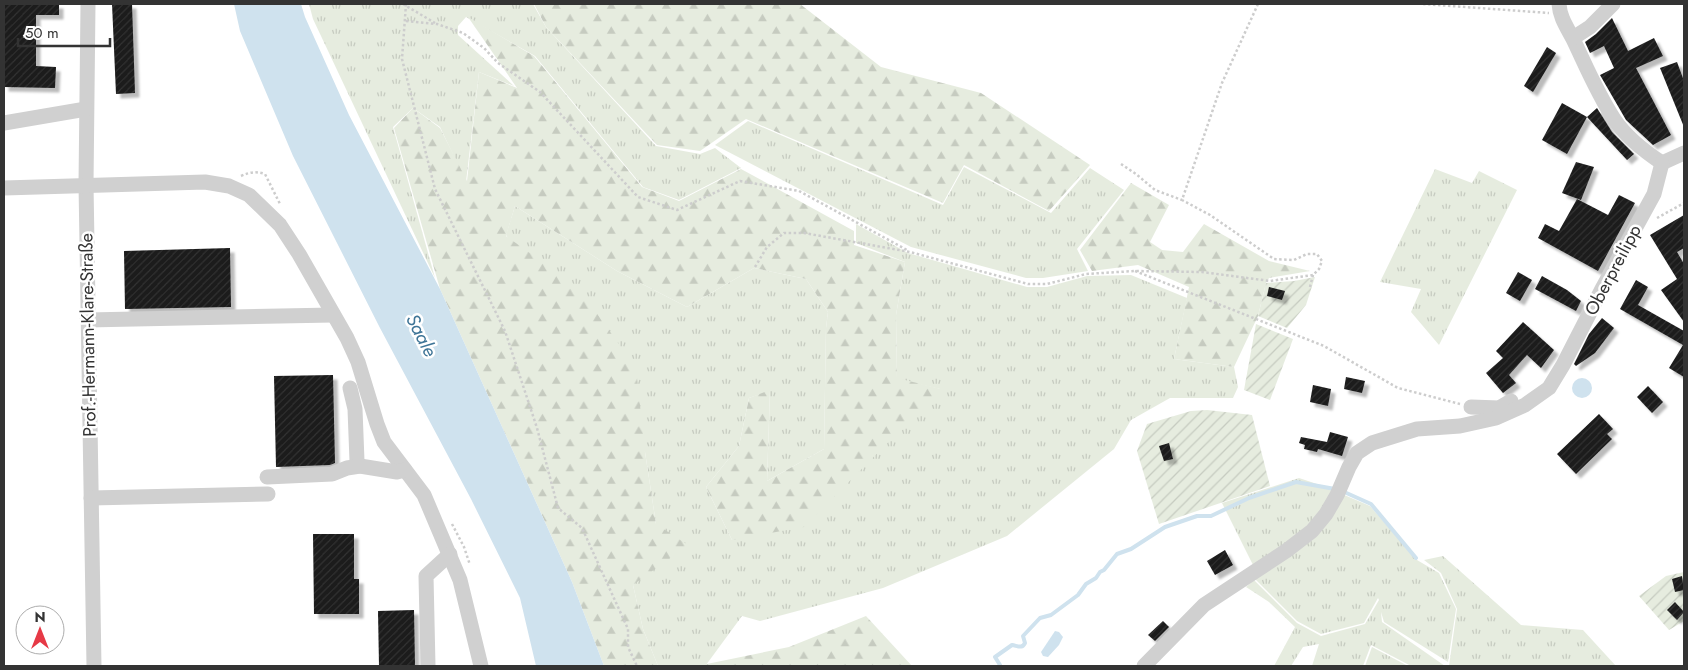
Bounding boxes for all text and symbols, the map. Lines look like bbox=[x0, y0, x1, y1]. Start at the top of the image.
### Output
scale bar bbox=[18, 15, 110, 47]
text: 50 m bbox=[25, 22, 59, 44]
street label: Oberpreilipp bbox=[1578, 220, 1648, 320]
street label: Prof.-Hermann-Klare-Straße bbox=[73, 233, 103, 437]
water label: Saale bbox=[399, 309, 444, 362]
north arrow bbox=[15, 605, 65, 655]
text: N bbox=[34, 607, 46, 627]

